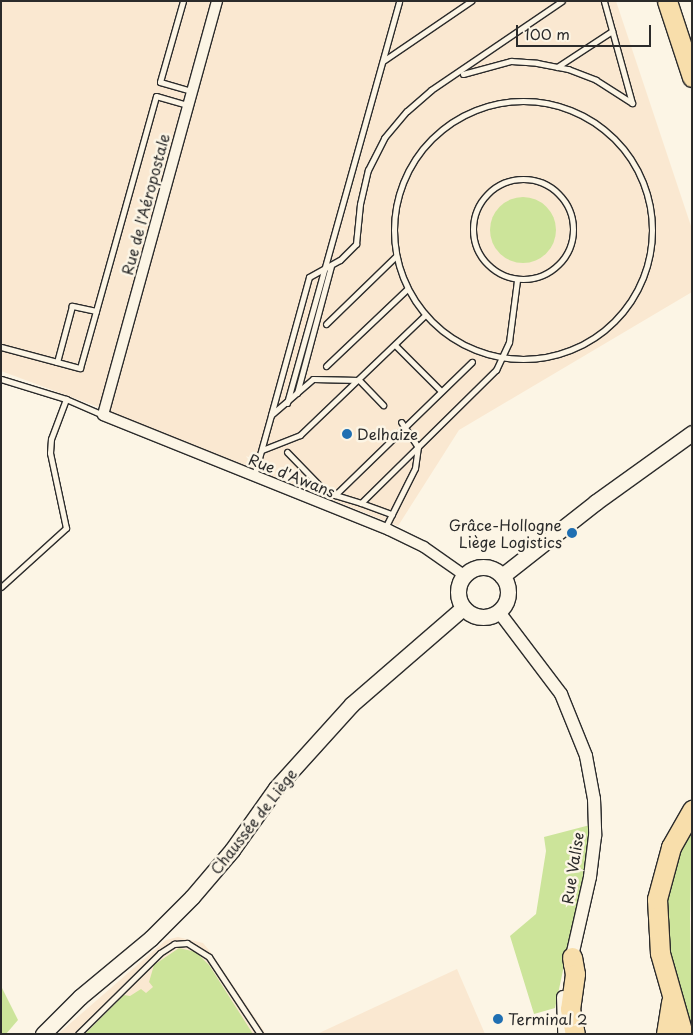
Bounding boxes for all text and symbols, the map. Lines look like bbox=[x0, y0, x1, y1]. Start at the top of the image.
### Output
scale bar bbox=[518, 15, 653, 47]
text: 100 m bbox=[524, 22, 570, 45]
street label: Rue de l'Aéropostale bbox=[117, 130, 173, 278]
place label: Delhaize bbox=[357, 425, 418, 443]
marker: Delhaize bbox=[341, 428, 353, 440]
street label: Rue d'Awans bbox=[246, 449, 338, 501]
place label: Grâce-Hollogne Liège Logistics bbox=[449, 515, 562, 550]
marker: Grâce-Hollogne Liège Logistics bbox=[566, 527, 578, 539]
street label: Chaussée de Liège bbox=[205, 764, 301, 878]
street label: Rue Valise bbox=[557, 830, 587, 906]
place label: Terminal 2 bbox=[508, 1010, 587, 1028]
marker: Terminal 2 bbox=[492, 1013, 504, 1025]

